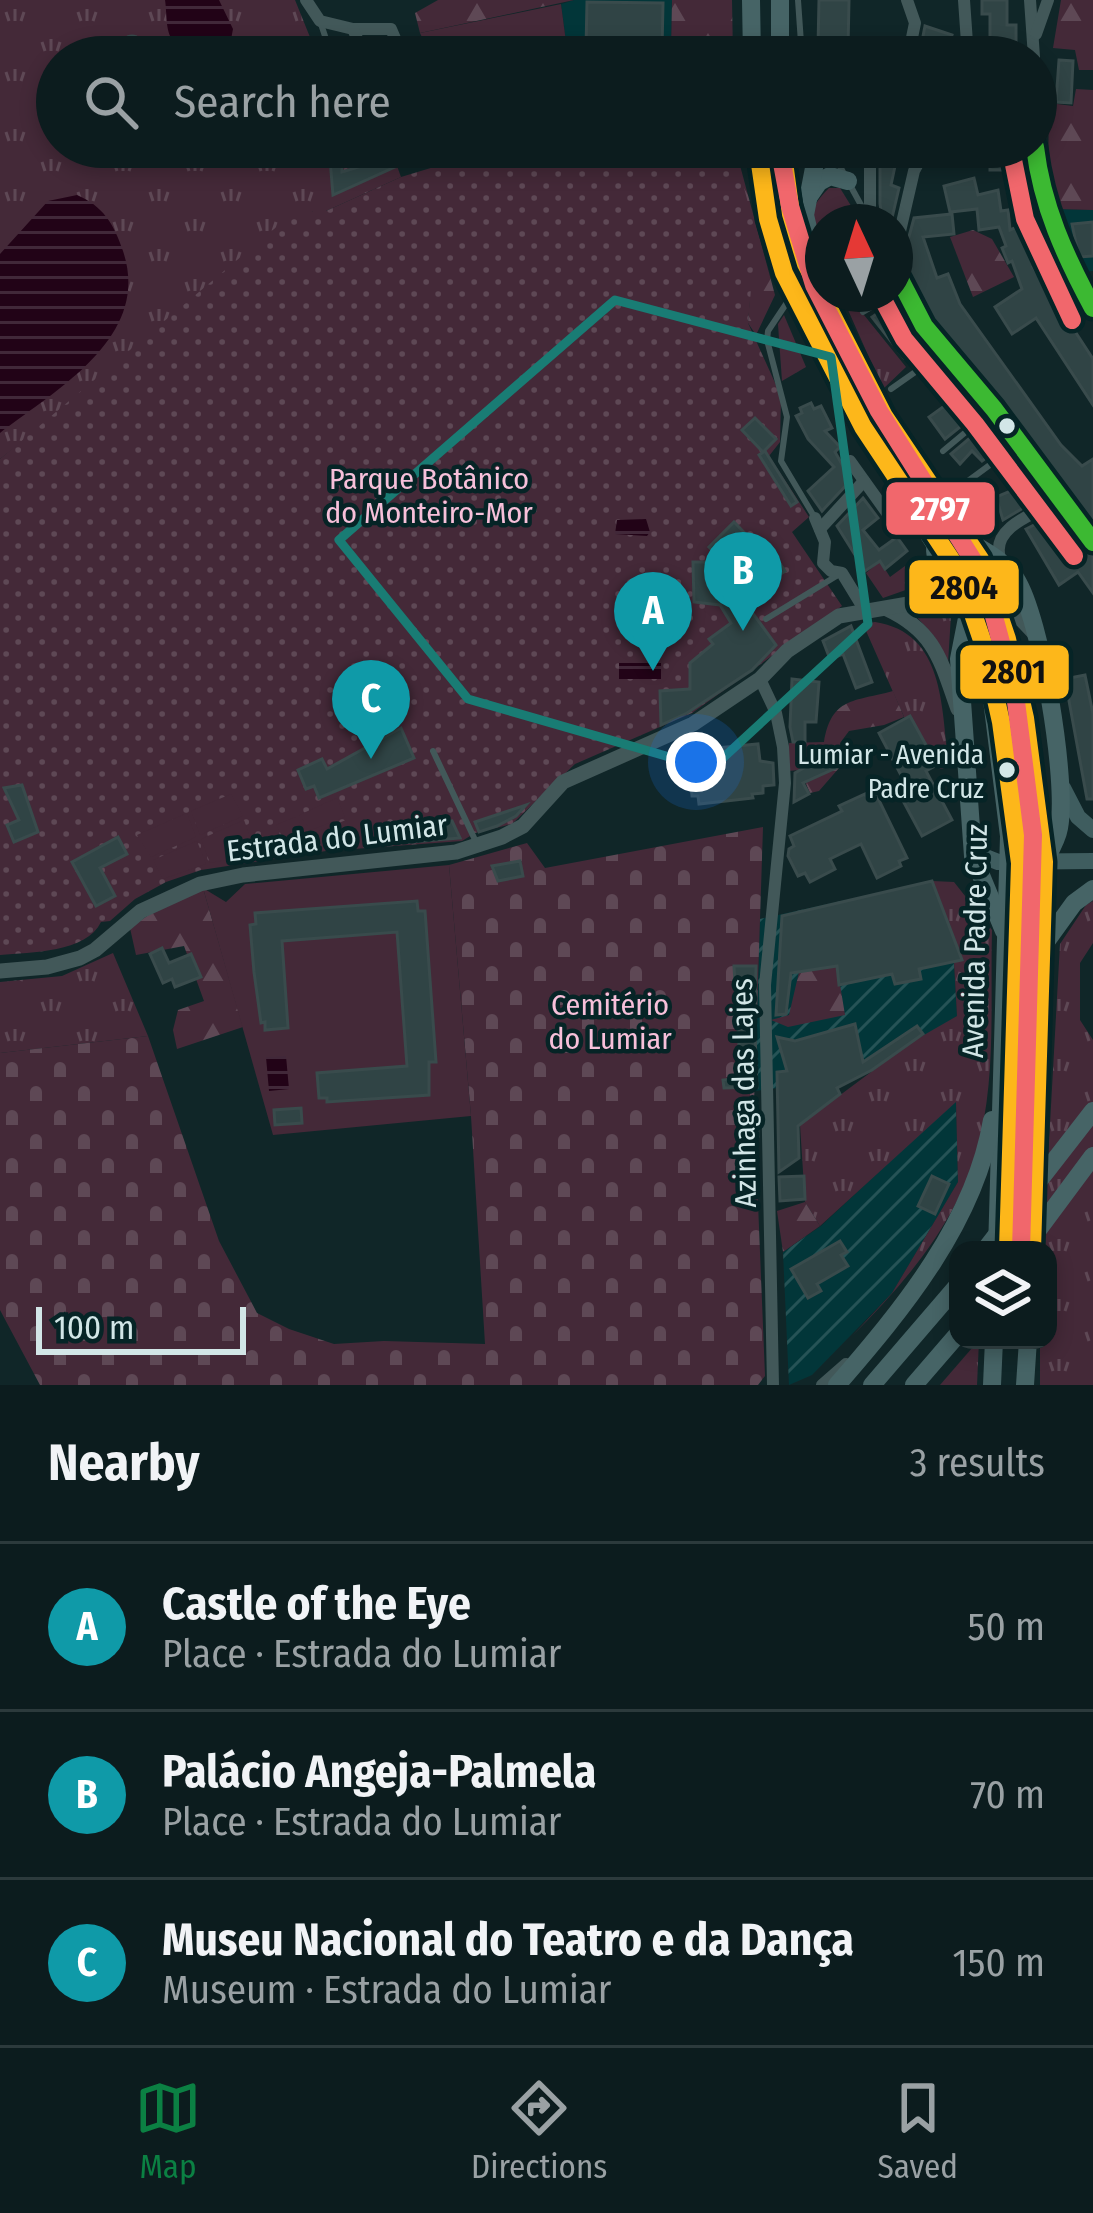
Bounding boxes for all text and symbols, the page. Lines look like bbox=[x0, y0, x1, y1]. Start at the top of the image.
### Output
search box bbox=[36, 36, 1057, 168]
icon: search bbox=[78, 69, 144, 135]
text: Search here bbox=[174, 75, 391, 129]
north arrow bbox=[805, 204, 913, 312]
unlabelled marker bbox=[996, 415, 1018, 437]
park label: Parque Botânico do Monteiro-Mor bbox=[325, 461, 533, 531]
line badge: 2797 bbox=[884, 480, 997, 537]
text: 2797 bbox=[909, 489, 970, 529]
pin: B bbox=[704, 532, 782, 631]
line badge: 2804 bbox=[907, 558, 1021, 616]
text: 2804 bbox=[929, 568, 998, 608]
pin: A bbox=[614, 572, 692, 671]
line badge: 2801 bbox=[958, 643, 1071, 701]
text: 2801 bbox=[981, 652, 1046, 692]
pin: C bbox=[332, 660, 410, 759]
your location bbox=[666, 732, 726, 792]
place label: Lumiar - Avenida Padre Cruz bbox=[797, 739, 984, 805]
marker: Lumiar - Avenida Padre Cruz bbox=[996, 759, 1018, 781]
street label: Estrada do Lumiar bbox=[225, 807, 450, 869]
street label: Avenida Padre Cruz bbox=[955, 823, 995, 1058]
street label: Azinhaga das Lajes bbox=[724, 978, 764, 1208]
park label: Cemitério do Lumiar bbox=[548, 987, 672, 1057]
map controls bbox=[949, 1241, 1057, 1349]
button: layers bbox=[949, 1241, 1057, 1349]
scale bar bbox=[36, 1301, 246, 1354]
text: 100 m bbox=[54, 1308, 134, 1348]
text: Nearby bbox=[48, 1432, 200, 1494]
text: 3 results bbox=[910, 1440, 1045, 1486]
text: Castle of the Eye bbox=[162, 1577, 471, 1631]
text: A bbox=[76, 1604, 98, 1650]
text: 50 m bbox=[968, 1604, 1045, 1650]
text: Place · Estrada do Lumiar bbox=[162, 1631, 561, 1677]
text: Palácio Angeja-Palmela bbox=[162, 1745, 596, 1799]
text: B bbox=[76, 1772, 98, 1818]
text: 70 m bbox=[970, 1772, 1045, 1818]
text: Place · Estrada do Lumiar bbox=[162, 1799, 561, 1845]
text: Museu Nacional do Teatro e da Dança bbox=[162, 1913, 854, 1967]
text: C bbox=[77, 1940, 97, 1986]
text: 150 m bbox=[952, 1940, 1045, 1986]
text: Museum · Estrada do Lumiar bbox=[162, 1967, 611, 2013]
tab: Map bbox=[135, 2075, 201, 2187]
tab: Directions bbox=[471, 2075, 607, 2187]
tab: Saved bbox=[877, 2075, 958, 2187]

